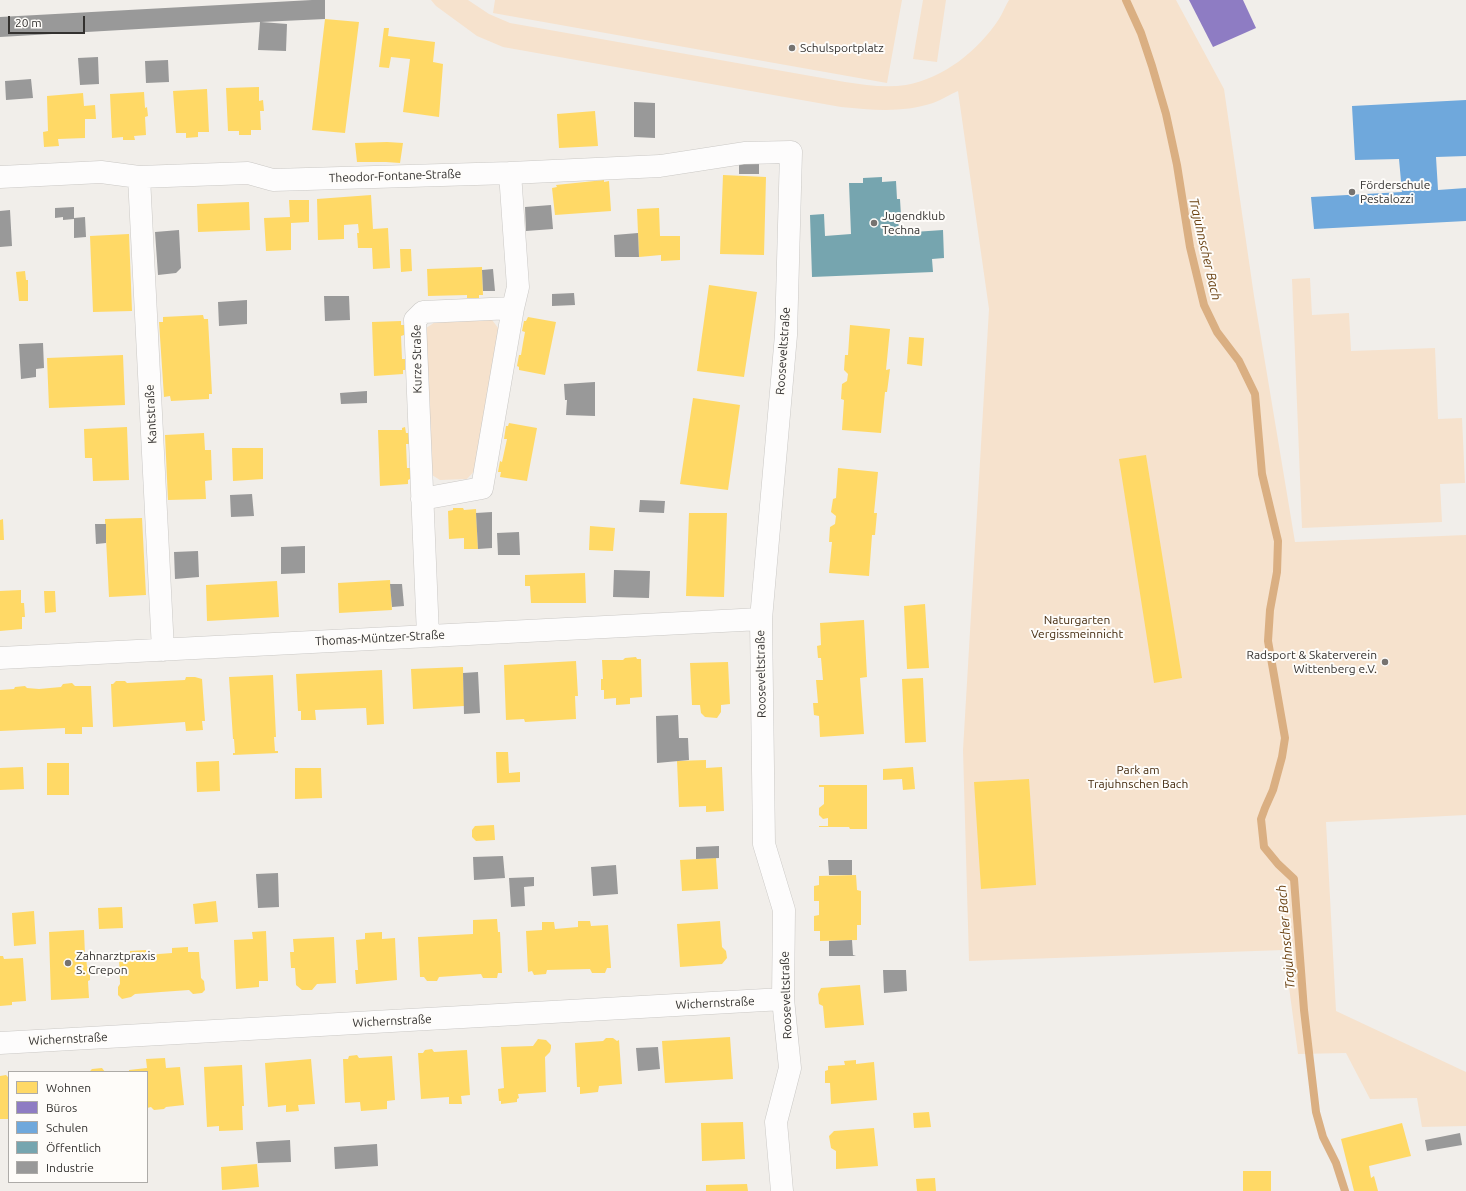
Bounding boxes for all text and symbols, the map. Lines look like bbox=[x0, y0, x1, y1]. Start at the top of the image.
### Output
scale bar bbox=[10, 8, 87, 34]
text: 20 m bbox=[15, 16, 42, 29]
place label: Schulsportplatz bbox=[800, 41, 884, 55]
marker: Schulsportplatz bbox=[787, 43, 797, 53]
street label: Theodor-Fontane-Straße bbox=[329, 166, 461, 186]
place label: Förderschule Pestalozzi bbox=[1360, 178, 1430, 206]
marker: Förderschule Pestalozzi bbox=[1347, 187, 1357, 197]
water label: Trajuhnscher Bach bbox=[1186, 196, 1224, 302]
place label: Jugendklub Techna bbox=[882, 209, 945, 237]
marker: Jugendklub Techna bbox=[869, 218, 879, 228]
street label: Rooseveltstraße bbox=[773, 307, 793, 395]
street label: Kurze Straße bbox=[409, 324, 425, 394]
street label: Kantstraße bbox=[142, 384, 160, 444]
park label: Naturgarten Vergissmeinnicht bbox=[1031, 613, 1123, 641]
street label: Thomas-Müntzer-Straße bbox=[315, 627, 445, 649]
street label: Rooseveltstraße bbox=[753, 630, 769, 718]
place label: Radsport & Skaterverein Wittenberg e.V. bbox=[1246, 648, 1377, 676]
marker: Radsport & Skaterverein Wittenberg e.V. bbox=[1380, 657, 1390, 667]
park label: Park am Trajuhnschen Bach bbox=[1088, 763, 1188, 791]
water label: Trajuhnscher Bach bbox=[1274, 884, 1298, 990]
place label: Zahnarztpraxis S. Crepon bbox=[76, 949, 156, 977]
street label: Rooseveltstraße bbox=[777, 951, 795, 1039]
marker: Zahnarztpraxis S. Crepon bbox=[63, 958, 73, 968]
street label: Wichernstraße bbox=[675, 994, 755, 1012]
street label: Wichernstraße bbox=[352, 1012, 432, 1030]
street label: Wichernstraße bbox=[28, 1030, 108, 1048]
legend bbox=[8, 1071, 148, 1183]
text: Wohnen bbox=[46, 1081, 91, 1094]
text: Büros bbox=[46, 1101, 77, 1114]
text: Schulen bbox=[46, 1121, 88, 1134]
text: Öffentlich bbox=[46, 1141, 101, 1154]
text: Industrie bbox=[46, 1161, 94, 1174]

